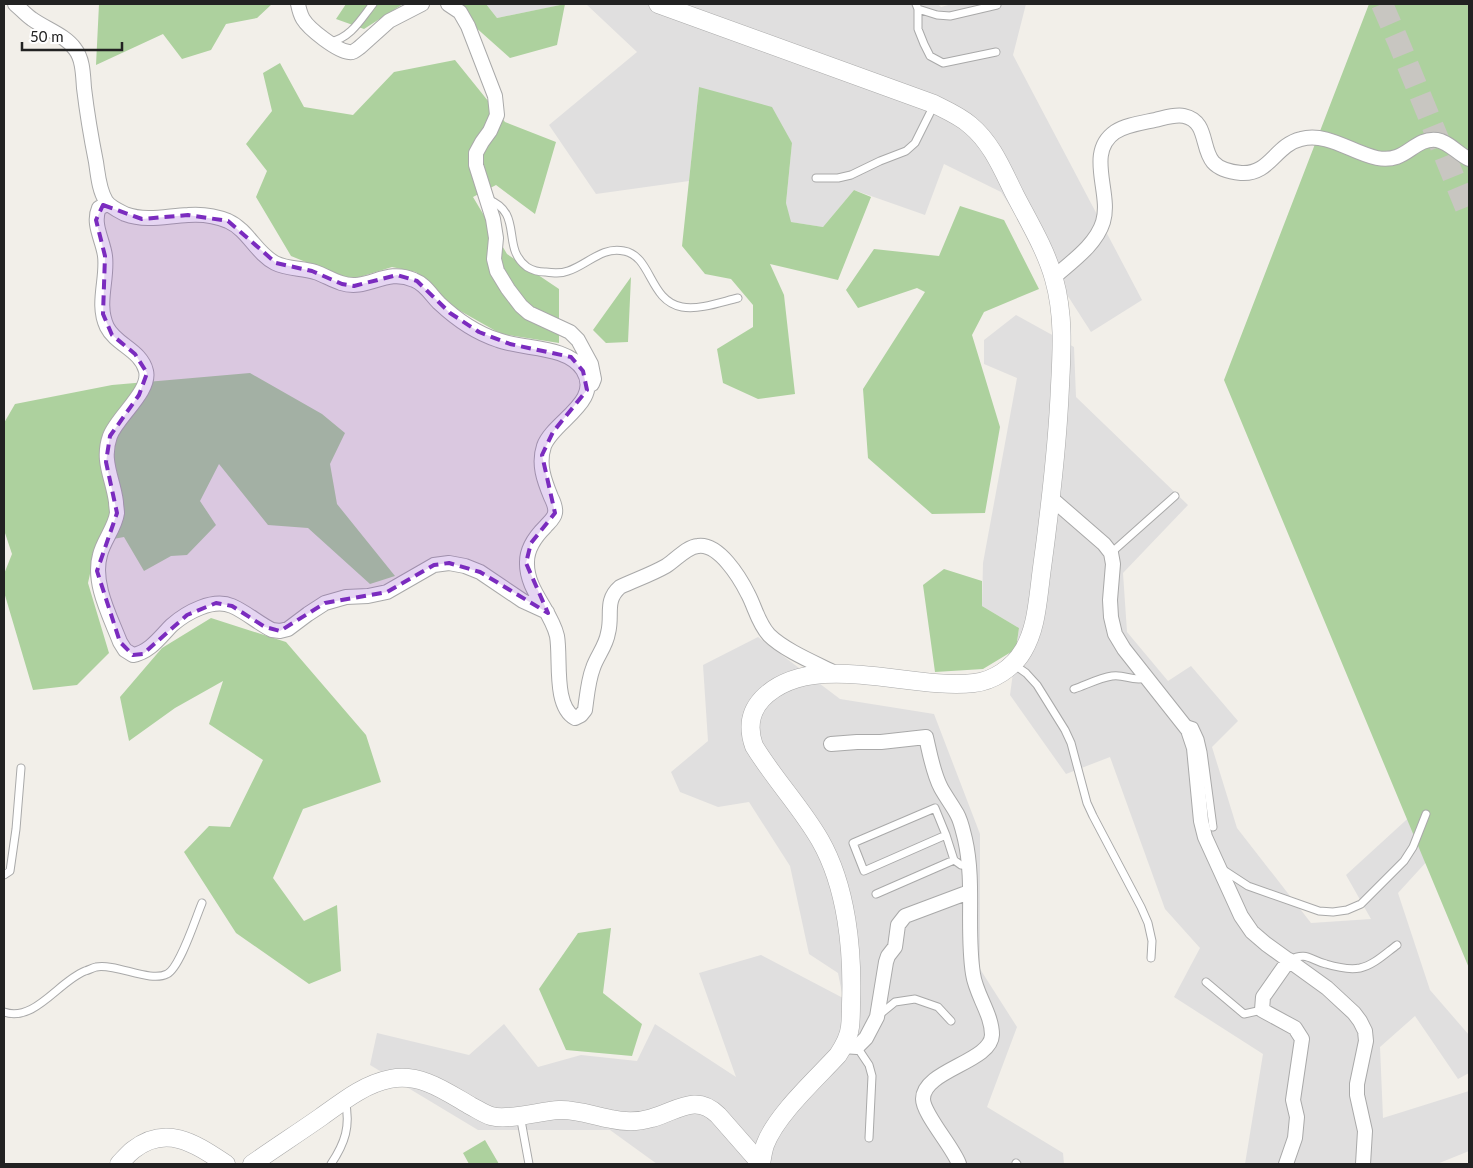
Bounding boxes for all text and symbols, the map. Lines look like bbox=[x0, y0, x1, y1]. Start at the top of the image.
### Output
scale bar bbox=[22, 20, 122, 52]
text: 50 m bbox=[30, 27, 64, 45]

